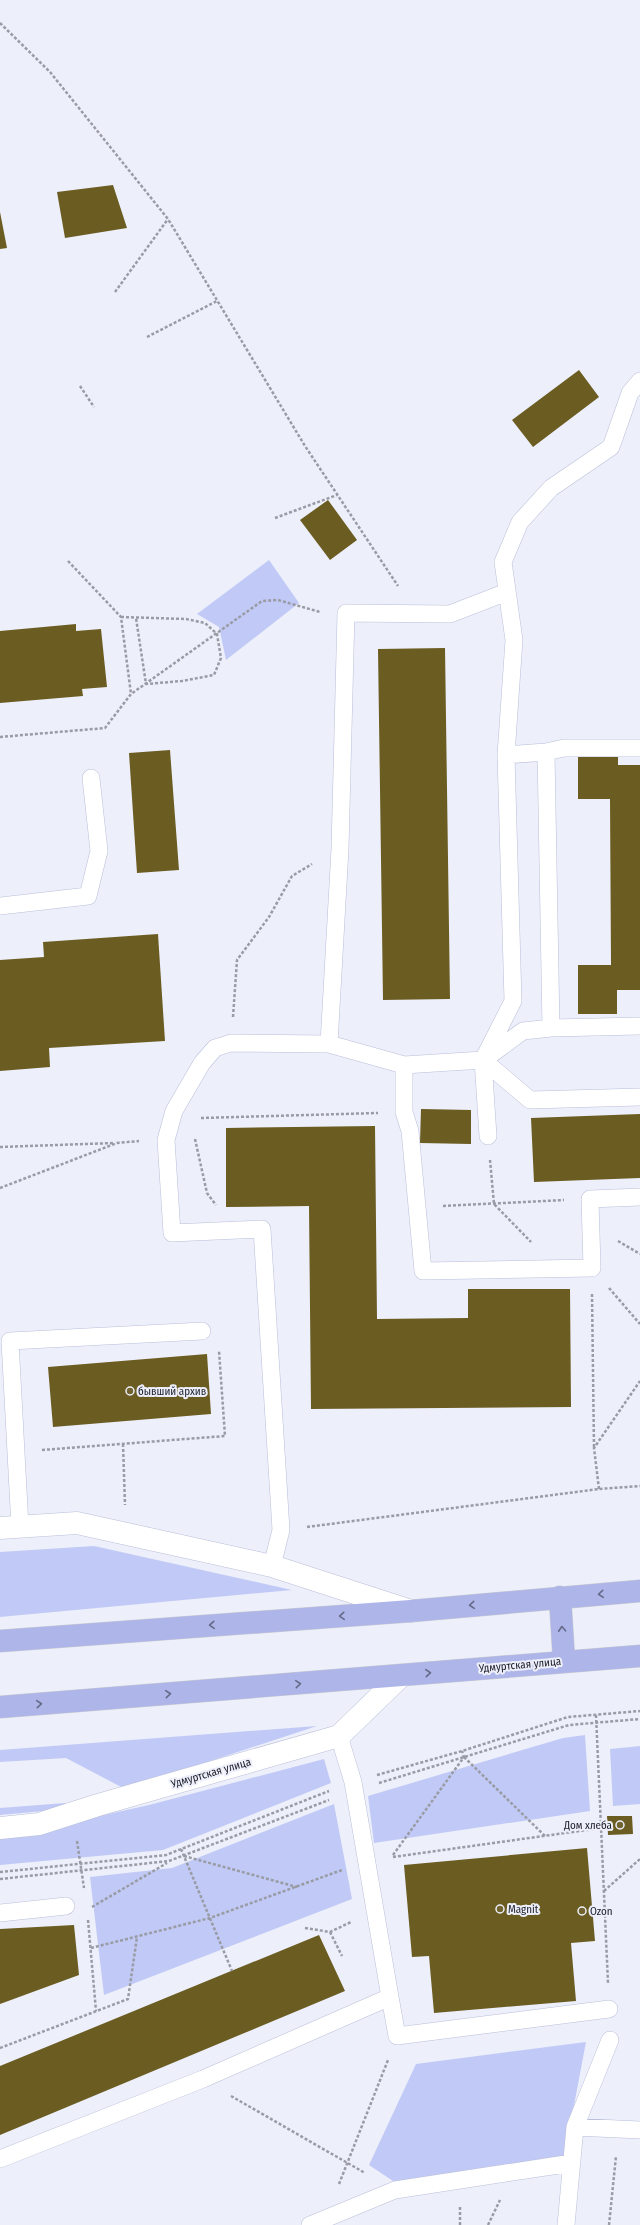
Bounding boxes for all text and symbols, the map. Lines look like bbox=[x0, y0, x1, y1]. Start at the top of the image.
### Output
place label: бывший архив bbox=[138, 1385, 206, 1398]
marker: бывший архив bbox=[125, 1386, 135, 1396]
one-way arrow bbox=[598, 1589, 604, 1598]
one-way arrow bbox=[469, 1601, 475, 1610]
one-way arrow bbox=[339, 1611, 345, 1620]
one-way arrow bbox=[209, 1621, 215, 1630]
one-way arrow bbox=[558, 1626, 566, 1632]
street label: Удмуртская улица bbox=[477, 1655, 562, 1675]
one-way arrow bbox=[425, 1669, 431, 1678]
one-way arrow bbox=[295, 1679, 301, 1688]
one-way arrow bbox=[165, 1690, 171, 1699]
one-way arrow bbox=[36, 1700, 42, 1709]
street label: Удмуртская улица bbox=[169, 1755, 252, 1791]
place label: Дом хлеба bbox=[563, 1819, 612, 1832]
marker: Дом хлеба bbox=[615, 1820, 625, 1830]
place label: Magnit bbox=[508, 1903, 539, 1916]
marker: Magnit bbox=[495, 1904, 505, 1914]
place label: Ozon bbox=[590, 1905, 613, 1918]
marker: Ozon bbox=[577, 1906, 587, 1916]

